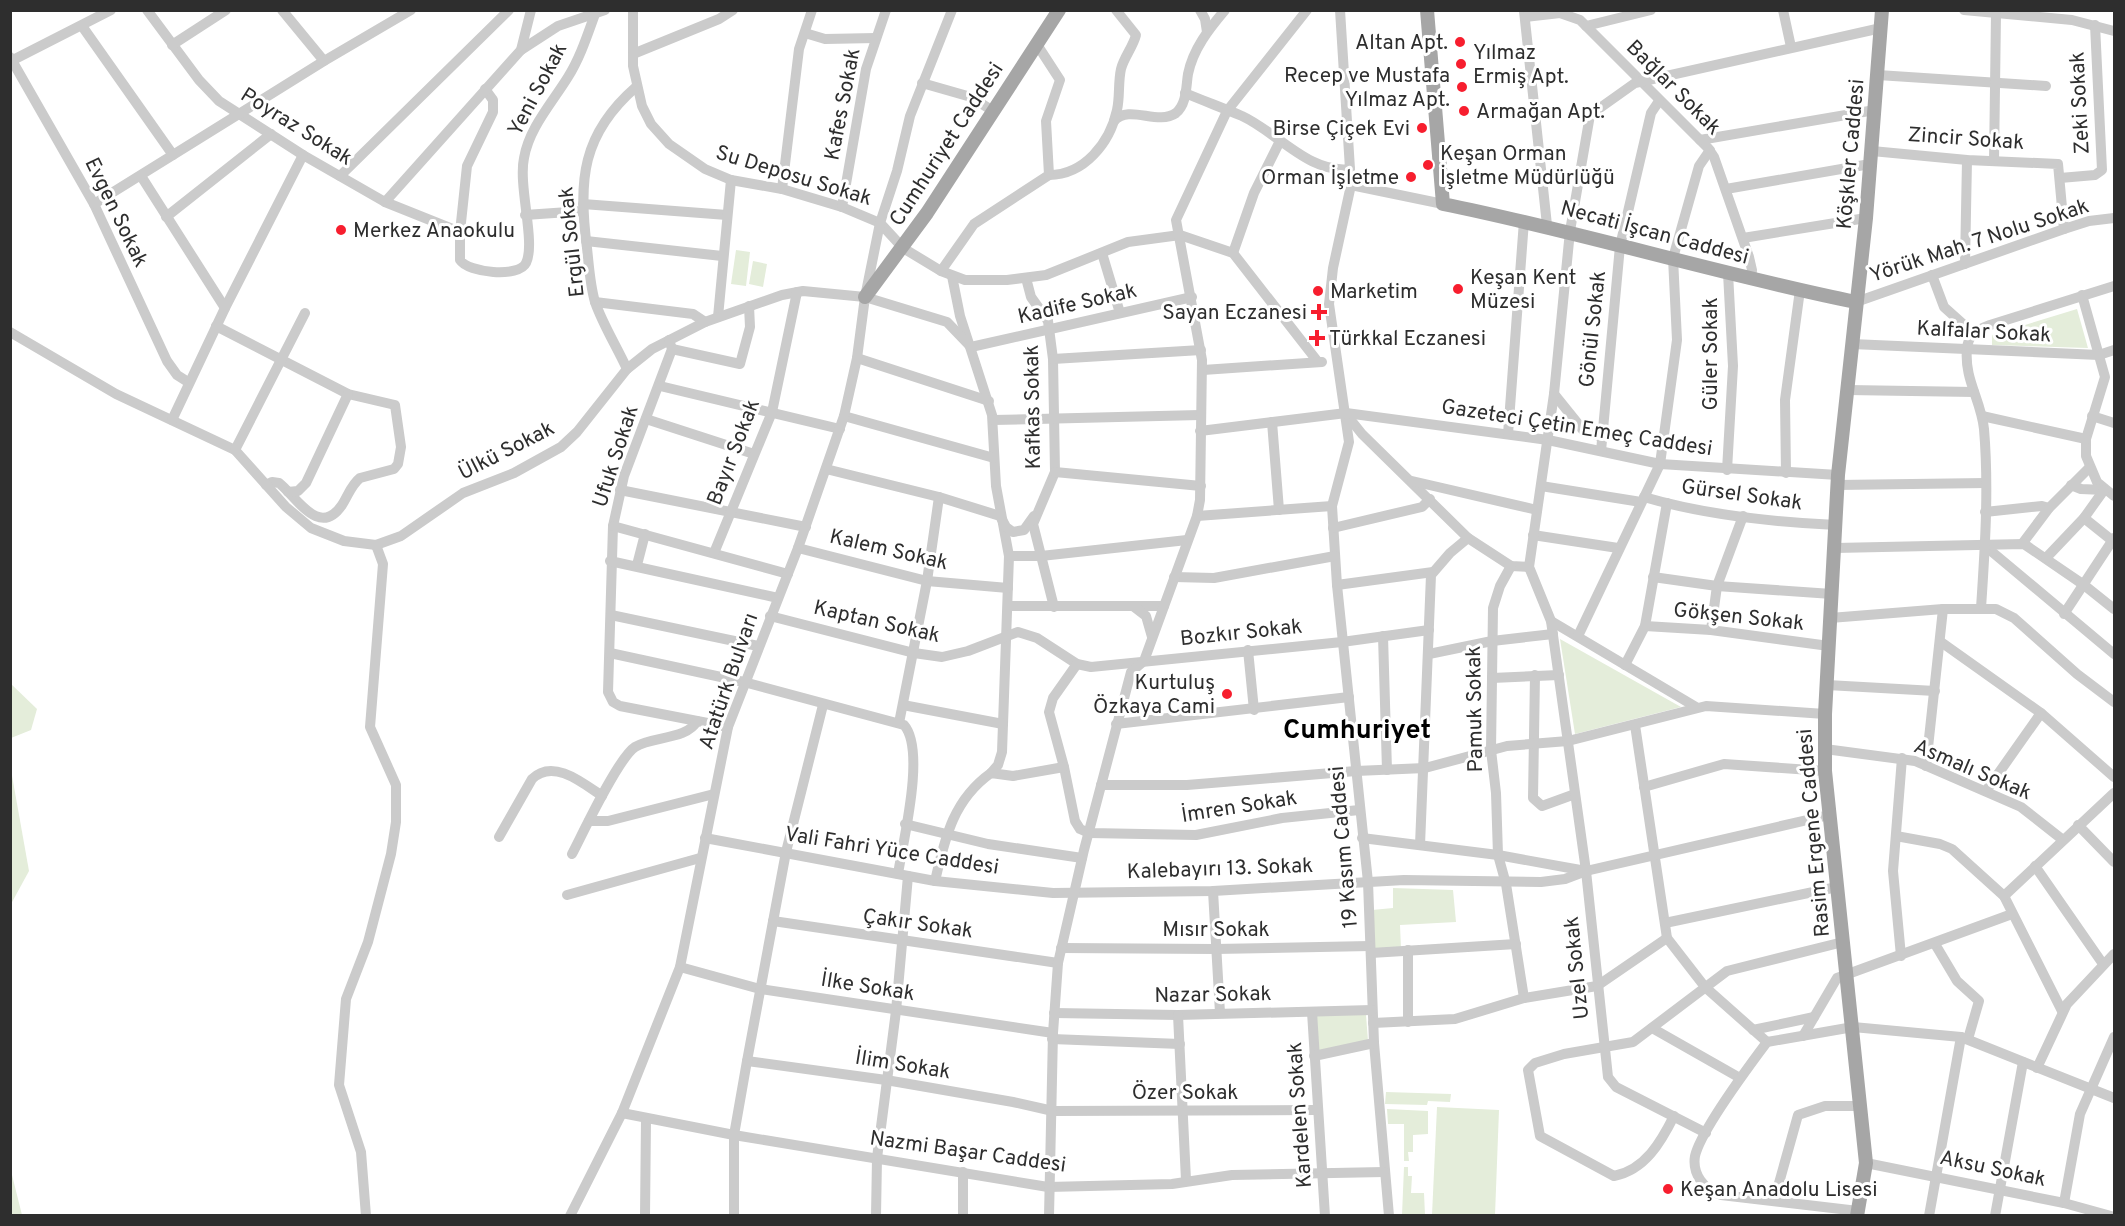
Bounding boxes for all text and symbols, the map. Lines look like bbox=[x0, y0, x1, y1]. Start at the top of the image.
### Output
place label: Altan Apt. bbox=[1355, 30, 1448, 57]
marker: Altan Apt. bbox=[1453, 35, 1467, 49]
street label: Bağlar Sokak bbox=[1620, 35, 1726, 141]
street label: Yeni Sokak bbox=[503, 38, 574, 141]
place label: Yılmaz Ermiş Apt. bbox=[1473, 40, 1569, 91]
street label: Kafes Sokak bbox=[819, 46, 868, 163]
street label: Zeki Sokak bbox=[2064, 51, 2097, 155]
marker: Yılmaz Ermiş Apt. bbox=[1454, 57, 1468, 71]
street label: Cumhuriyet Caddesi bbox=[884, 58, 1010, 232]
place label: Recep ve Mustafa Yılmaz Apt. bbox=[1284, 63, 1450, 114]
street label: Köşkler Caddesi bbox=[1831, 78, 1872, 230]
marker: Recep ve Mustafa Yılmaz Apt. bbox=[1455, 80, 1469, 94]
street label: Poyraz Sokak bbox=[235, 82, 357, 172]
place label: Armağan Apt. bbox=[1476, 99, 1605, 126]
marker: Armağan Apt. bbox=[1457, 104, 1471, 118]
place label: Birse Çiçek Evi bbox=[1273, 116, 1410, 143]
marker: Birse Çiçek Evi bbox=[1415, 121, 1429, 135]
street label: Zincir Sokak bbox=[1907, 122, 2025, 157]
street label: Su Deposu Sokak bbox=[712, 140, 875, 213]
place label: Keşan Orman İşletme Müdürlüğü bbox=[1440, 141, 1615, 192]
street label: Evgen Sokak bbox=[77, 153, 154, 272]
marker: Keşan Orman İşletme Müdürlüğü bbox=[1421, 158, 1435, 172]
place label: Orman İşletme bbox=[1261, 165, 1399, 192]
marker: Orman İşletme bbox=[1404, 170, 1418, 184]
street label: Ergül Sokak bbox=[553, 185, 592, 298]
street label: Yörük Mah. 7 Nolu Sokak bbox=[1866, 193, 2093, 290]
street label: Necati İşcan Caddesi bbox=[1558, 195, 1752, 272]
place label: Merkez Anaokulu bbox=[353, 218, 515, 245]
marker: Merkez Anaokulu bbox=[334, 223, 348, 237]
place label: Keşan Kent Müzesi bbox=[1470, 265, 1576, 316]
street label: Gönül Sokak bbox=[1574, 269, 1613, 389]
street label: Kadife Sokak bbox=[1015, 278, 1140, 331]
place label: Marketim bbox=[1330, 279, 1418, 306]
marker: Keşan Kent Müzesi bbox=[1451, 282, 1465, 296]
marker: Marketim bbox=[1311, 284, 1325, 298]
street label: Güler Sokak bbox=[1698, 297, 1725, 411]
place label: Sayan Eczanesi bbox=[1162, 300, 1307, 327]
marker: Sayan Eczanesi bbox=[1312, 305, 1326, 319]
street label: Kalfalar Sokak bbox=[1916, 315, 2052, 350]
place label: Türkkal Eczanesi bbox=[1329, 326, 1486, 353]
marker: Türkkal Eczanesi bbox=[1310, 331, 1324, 345]
street label: Kafkas Sokak bbox=[1019, 344, 1048, 470]
street label: Gazeteci Çetin Emeç Caddesi bbox=[1439, 394, 1714, 463]
street label: Bayır Sokak bbox=[702, 396, 767, 509]
street label: Ufuk Sokak bbox=[587, 402, 646, 511]
street label: Ülkü Sokak bbox=[454, 416, 559, 487]
street label: Gürsel Sokak bbox=[1679, 474, 1804, 517]
street label: Kalem Sokak bbox=[827, 524, 951, 577]
street label: Kaptan Sokak bbox=[811, 595, 943, 650]
street label: Gökşen Sokak bbox=[1672, 597, 1806, 638]
street label: Atatürk Bulvarı bbox=[693, 610, 765, 753]
street label: Bozkır Sokak bbox=[1179, 614, 1304, 653]
street label: Pamuk Sokak bbox=[1461, 645, 1490, 772]
place label: Kurtuluş Özkaya Cami bbox=[1093, 670, 1215, 721]
marker: Kurtuluş Özkaya Cami bbox=[1220, 687, 1234, 701]
district label: Cumhuriyet bbox=[1283, 714, 1431, 748]
street label: Rasim Ergene Caddesi bbox=[1792, 727, 1837, 938]
street label: Asmalı Sokak bbox=[1909, 733, 2035, 807]
street label: 19 Kasım Caddesi bbox=[1324, 765, 1365, 929]
street label: İmren Sokak bbox=[1180, 785, 1299, 830]
street label: Vali Fahri Yüce Caddesi bbox=[783, 821, 1001, 882]
street label: Kalebayırı 13. Sokak bbox=[1126, 853, 1314, 886]
street label: Çakır Sokak bbox=[861, 903, 975, 946]
street label: Uzel Sokak bbox=[1559, 915, 1596, 1021]
street label: Mısır Sokak bbox=[1162, 917, 1270, 944]
street label: İlke Sokak bbox=[819, 967, 917, 1008]
street label: Nazar Sokak bbox=[1154, 981, 1272, 1010]
street label: Kardelen Sokak bbox=[1282, 1041, 1319, 1189]
street label: İlim Sokak bbox=[853, 1045, 952, 1086]
street label: Özer Sokak bbox=[1132, 1080, 1238, 1107]
street label: Nazmi Başar Caddesi bbox=[868, 1125, 1068, 1180]
street label: Aksu Sokak bbox=[1937, 1145, 2048, 1194]
place label: Keşan Anadolu Lisesi bbox=[1680, 1177, 1878, 1204]
marker: Keşan Anadolu Lisesi bbox=[1661, 1182, 1675, 1196]

